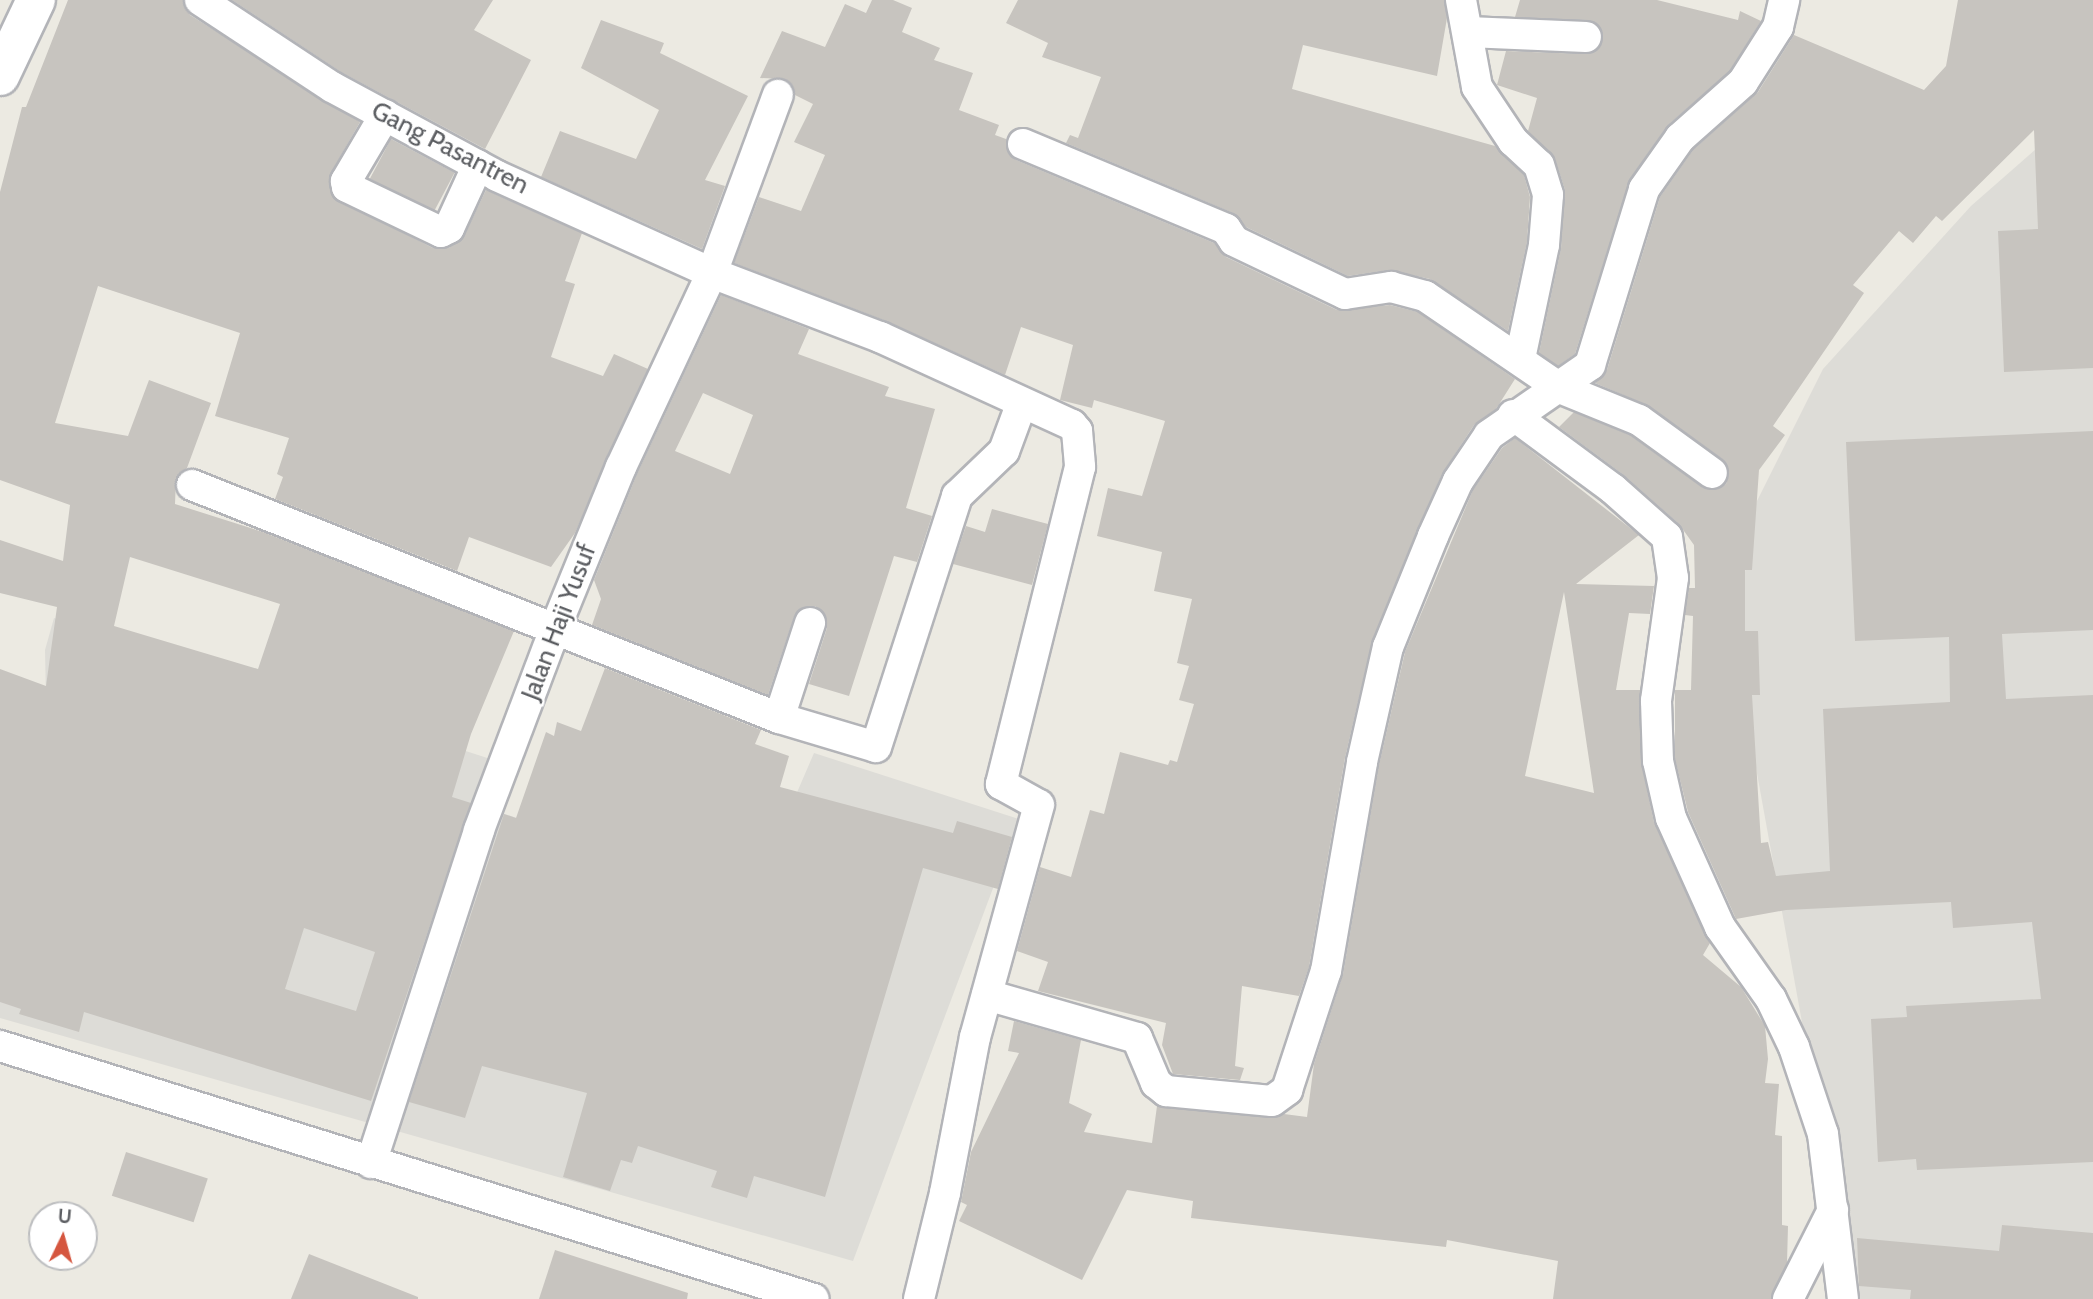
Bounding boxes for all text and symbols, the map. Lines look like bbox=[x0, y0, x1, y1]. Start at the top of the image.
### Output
street label: Gang Pasantren bbox=[366, 95, 534, 201]
street label: Jalan Haji Yusuf bbox=[515, 539, 603, 705]
north arrow bbox=[28, 1201, 98, 1271]
text: U bbox=[57, 1205, 73, 1229]

